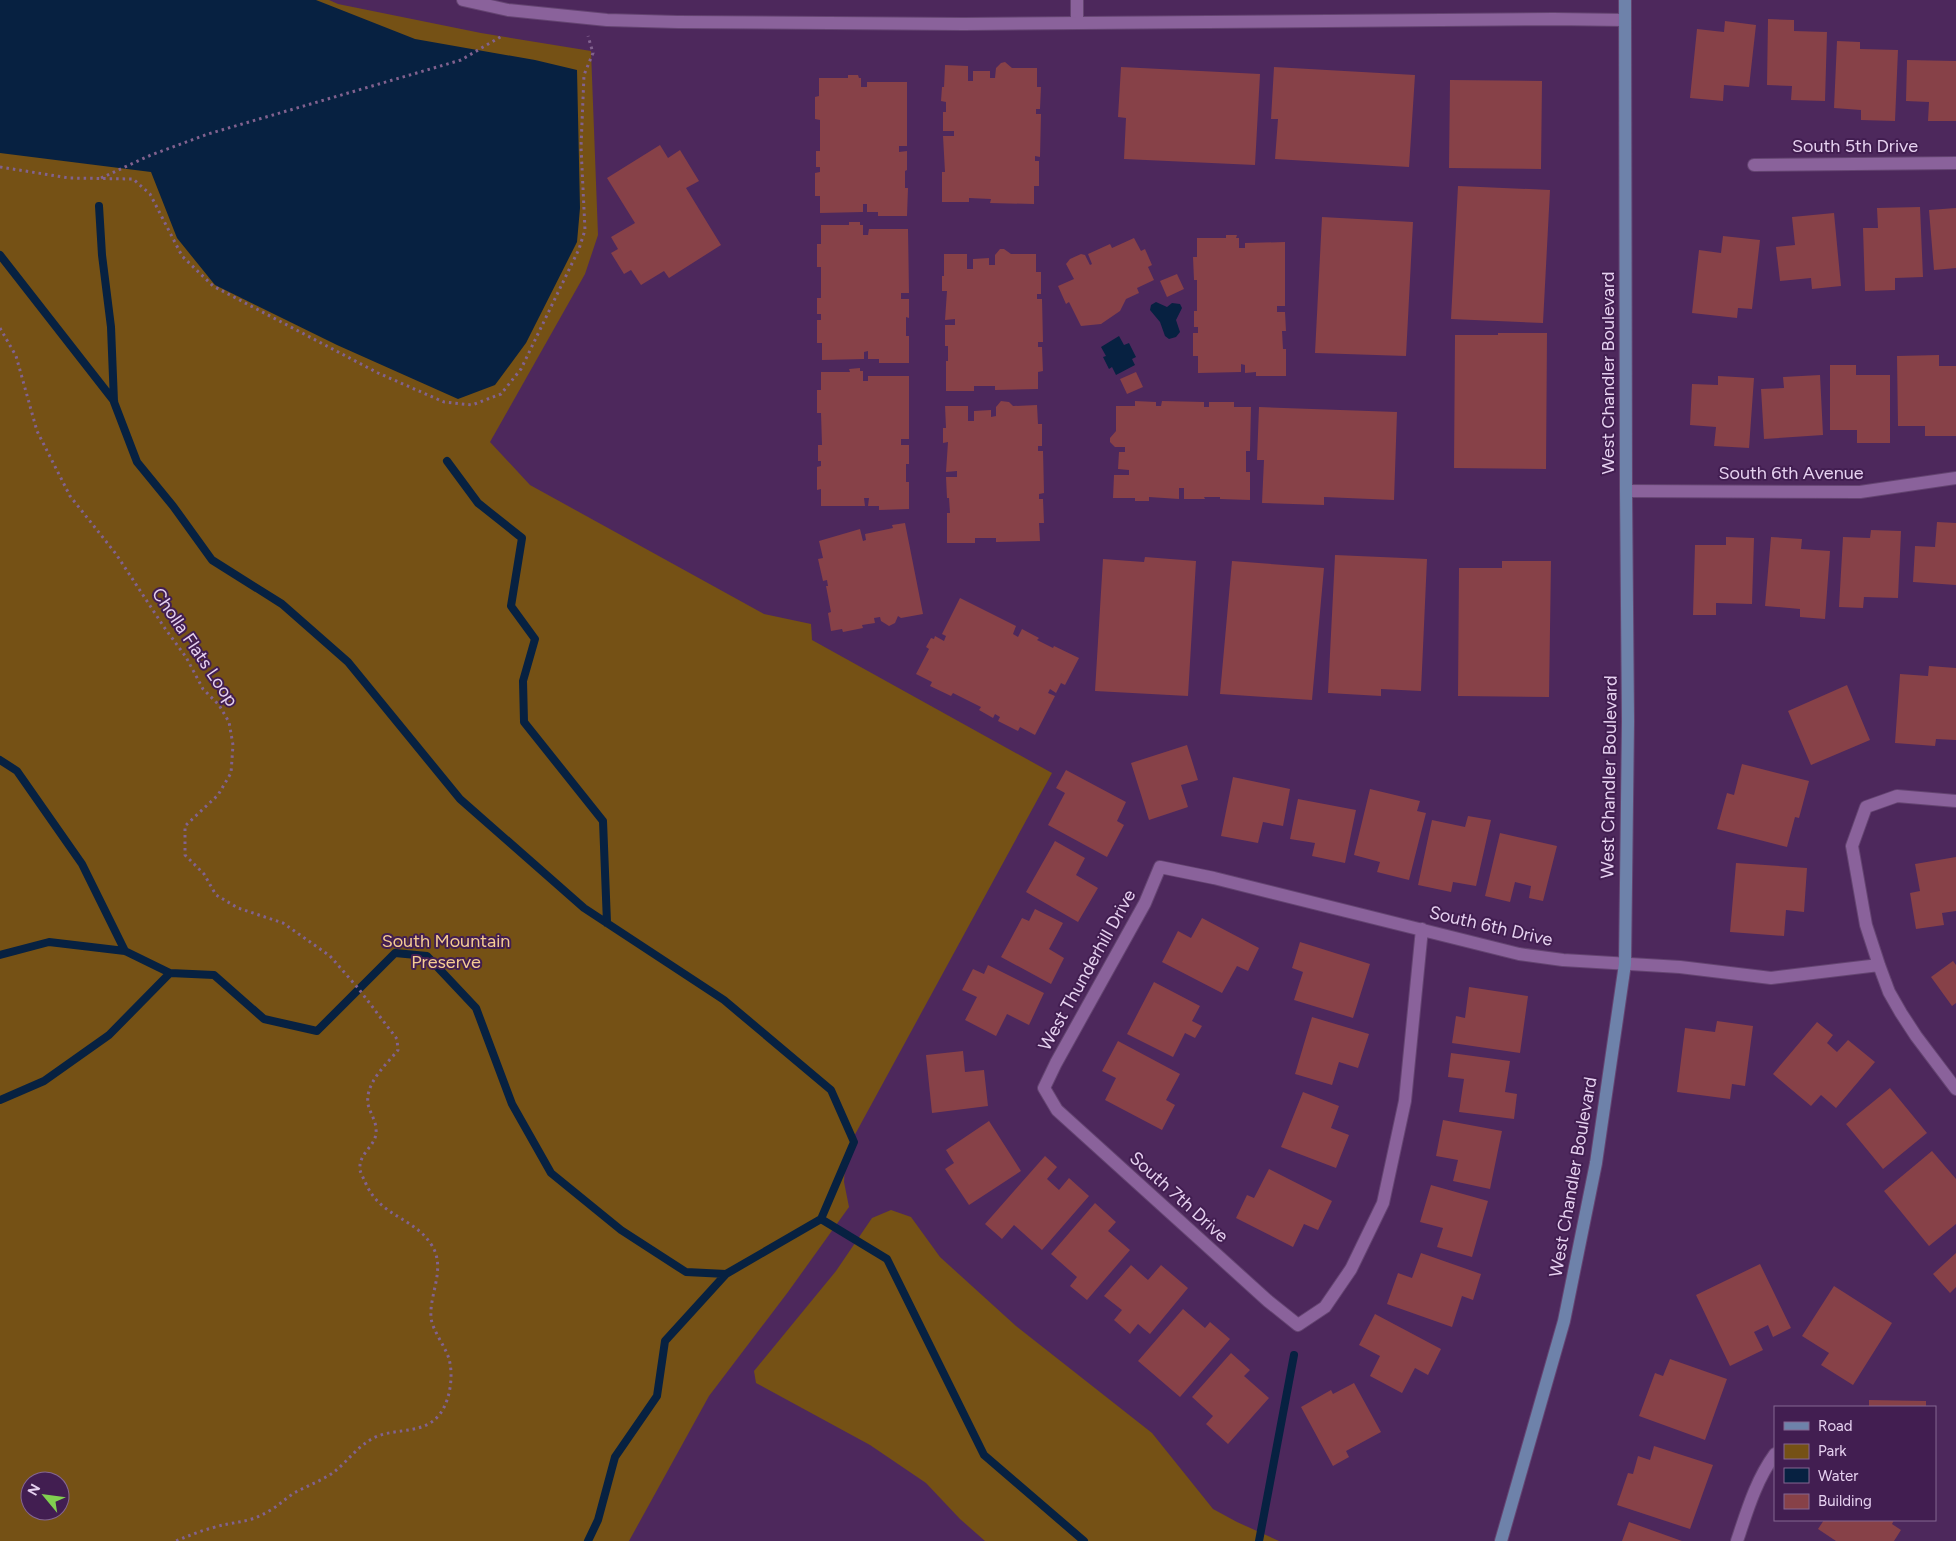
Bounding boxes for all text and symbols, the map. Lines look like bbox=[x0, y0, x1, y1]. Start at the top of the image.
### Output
street label: South 5th Drive bbox=[1792, 135, 1918, 157]
street label: West Chandler Boulevard bbox=[1597, 271, 1619, 475]
street label: South 6th Avenue bbox=[1718, 462, 1864, 484]
street label: Cholla Flats Loop bbox=[147, 583, 243, 711]
street label: West Chandler Boulevard bbox=[1596, 675, 1622, 879]
street label: West Thunderhill Drive bbox=[1034, 885, 1141, 1054]
street label: South 6th Drive bbox=[1427, 901, 1555, 951]
park label: South Mountain Preserve bbox=[382, 930, 510, 973]
street label: West Chandler Boulevard bbox=[1545, 1075, 1601, 1279]
street label: South 7th Drive bbox=[1125, 1147, 1233, 1247]
legend bbox=[1774, 1406, 1936, 1521]
text: Road bbox=[1818, 1417, 1853, 1435]
text: Park bbox=[1818, 1442, 1847, 1460]
text: Water bbox=[1818, 1467, 1858, 1485]
north arrow bbox=[20, 1471, 70, 1521]
text: N bbox=[24, 1481, 44, 1499]
text: Building bbox=[1818, 1492, 1872, 1510]

